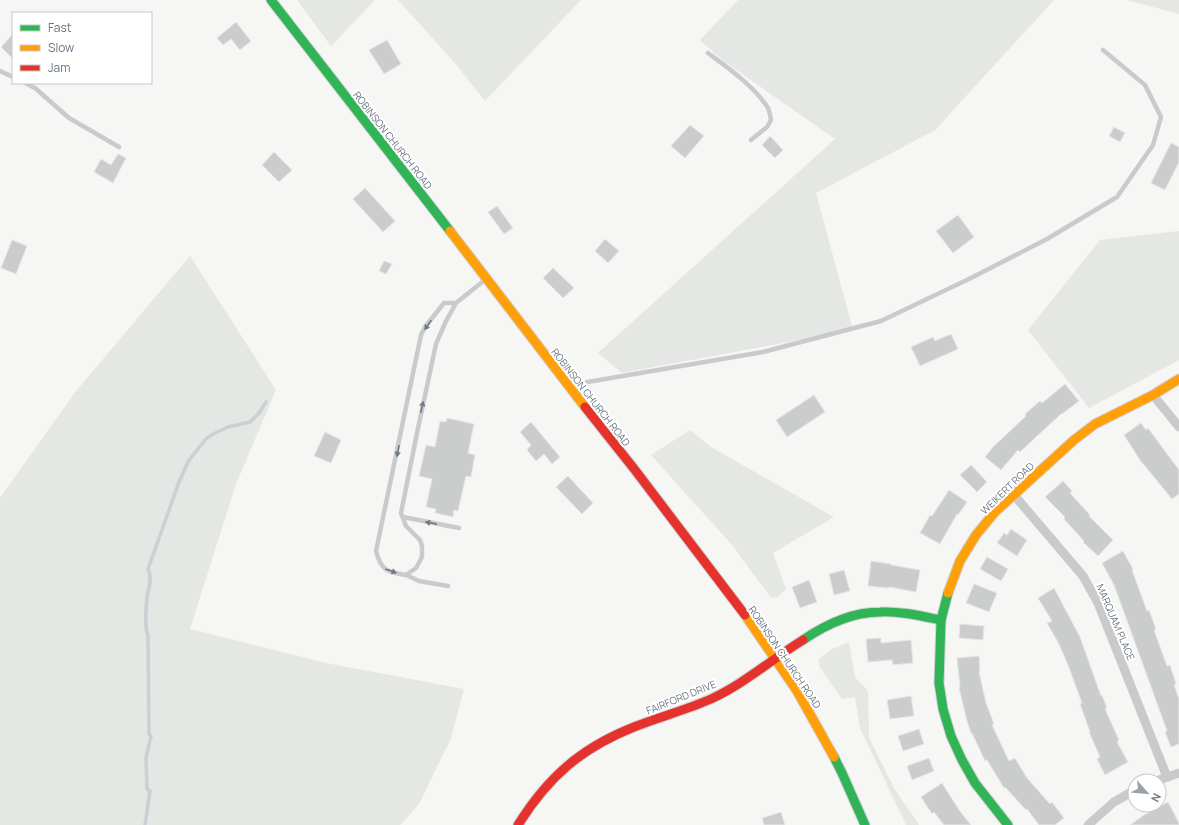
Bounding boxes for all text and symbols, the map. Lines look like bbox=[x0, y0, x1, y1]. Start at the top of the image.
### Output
legend bbox=[12, 12, 152, 84]
text: Fast bbox=[48, 19, 72, 36]
text: Slow bbox=[48, 39, 74, 56]
text: Jam bbox=[48, 59, 70, 76]
street label: ROBINSON CHURCH ROAD bbox=[350, 88, 436, 192]
one-way arrow bbox=[424, 319, 432, 330]
street label: ROBINSON CHURCH ROAD bbox=[548, 345, 634, 449]
one-way arrow bbox=[420, 401, 426, 413]
one-way arrow bbox=[395, 444, 401, 457]
street label: WEIKERT ROAD bbox=[977, 459, 1037, 517]
one-way arrow bbox=[425, 519, 437, 525]
one-way arrow bbox=[386, 569, 398, 575]
street label: MARQUAM PLACE bbox=[1094, 582, 1139, 663]
street label: ROBINSON CHURCH ROAD bbox=[745, 603, 825, 711]
street label: FAIRFORD DRIVE bbox=[644, 676, 718, 717]
north arrow bbox=[1127, 773, 1167, 813]
text: N bbox=[1148, 791, 1165, 805]

